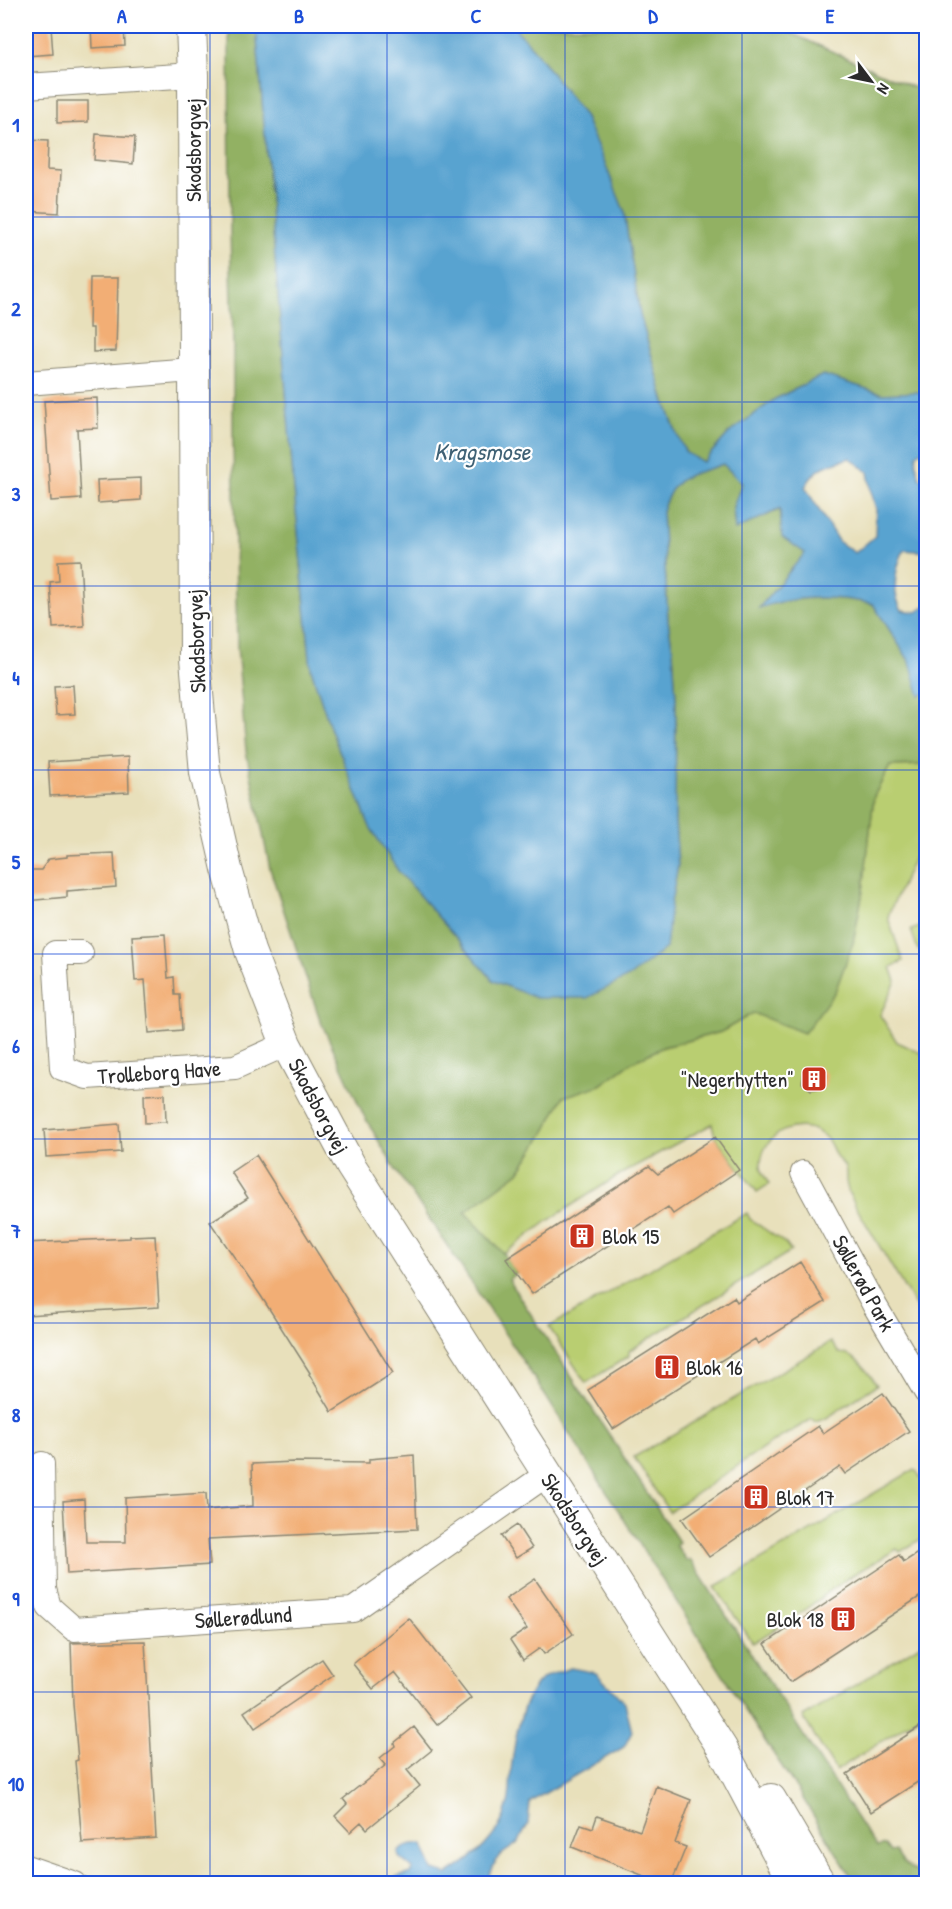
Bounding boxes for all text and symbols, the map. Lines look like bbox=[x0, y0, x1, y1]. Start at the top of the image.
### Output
text: A bbox=[117, 2, 127, 29]
text: B bbox=[294, 2, 304, 29]
text: C bbox=[471, 2, 482, 29]
text: D bbox=[648, 2, 658, 29]
text: E bbox=[826, 2, 835, 29]
north arrow bbox=[841, 51, 901, 111]
text: N bbox=[872, 80, 895, 99]
street label: Skodsborgvej bbox=[178, 98, 208, 202]
text: 1 bbox=[12, 111, 20, 138]
text: 2 bbox=[11, 295, 21, 322]
water label: Kragsmose bbox=[434, 435, 531, 468]
text: 3 bbox=[12, 480, 21, 507]
street label: Skodsborgvej bbox=[179, 588, 213, 694]
text: 4 bbox=[12, 664, 20, 691]
text: 5 bbox=[12, 848, 21, 875]
text: 6 bbox=[12, 1032, 20, 1059]
street label: Trolleborg Have bbox=[96, 1053, 222, 1091]
street label: Skodsborgvej bbox=[281, 1053, 357, 1159]
place label: "Negerhytten" bbox=[681, 1064, 794, 1094]
building icon: "Negerhytten" bbox=[799, 1064, 829, 1094]
text: 7 bbox=[10, 1217, 21, 1244]
building icon: Blok 15 bbox=[567, 1221, 597, 1251]
place label: Blok 15 bbox=[602, 1221, 659, 1251]
street label: Søllerød Park bbox=[825, 1229, 903, 1337]
building icon: Blok 16 bbox=[652, 1352, 682, 1382]
place label: Blok 16 bbox=[686, 1352, 743, 1382]
text: 8 bbox=[12, 1401, 21, 1428]
street label: Skodsborgvej bbox=[534, 1467, 616, 1571]
building icon: Blok 17 bbox=[741, 1482, 771, 1512]
place label: Blok 17 bbox=[776, 1482, 835, 1512]
text: 9 bbox=[12, 1585, 20, 1612]
street label: Søllerødlund bbox=[194, 1599, 293, 1635]
place label: Blok 18 bbox=[766, 1604, 824, 1634]
building icon: Blok 18 bbox=[828, 1604, 858, 1634]
text: 10 bbox=[8, 1770, 24, 1797]

